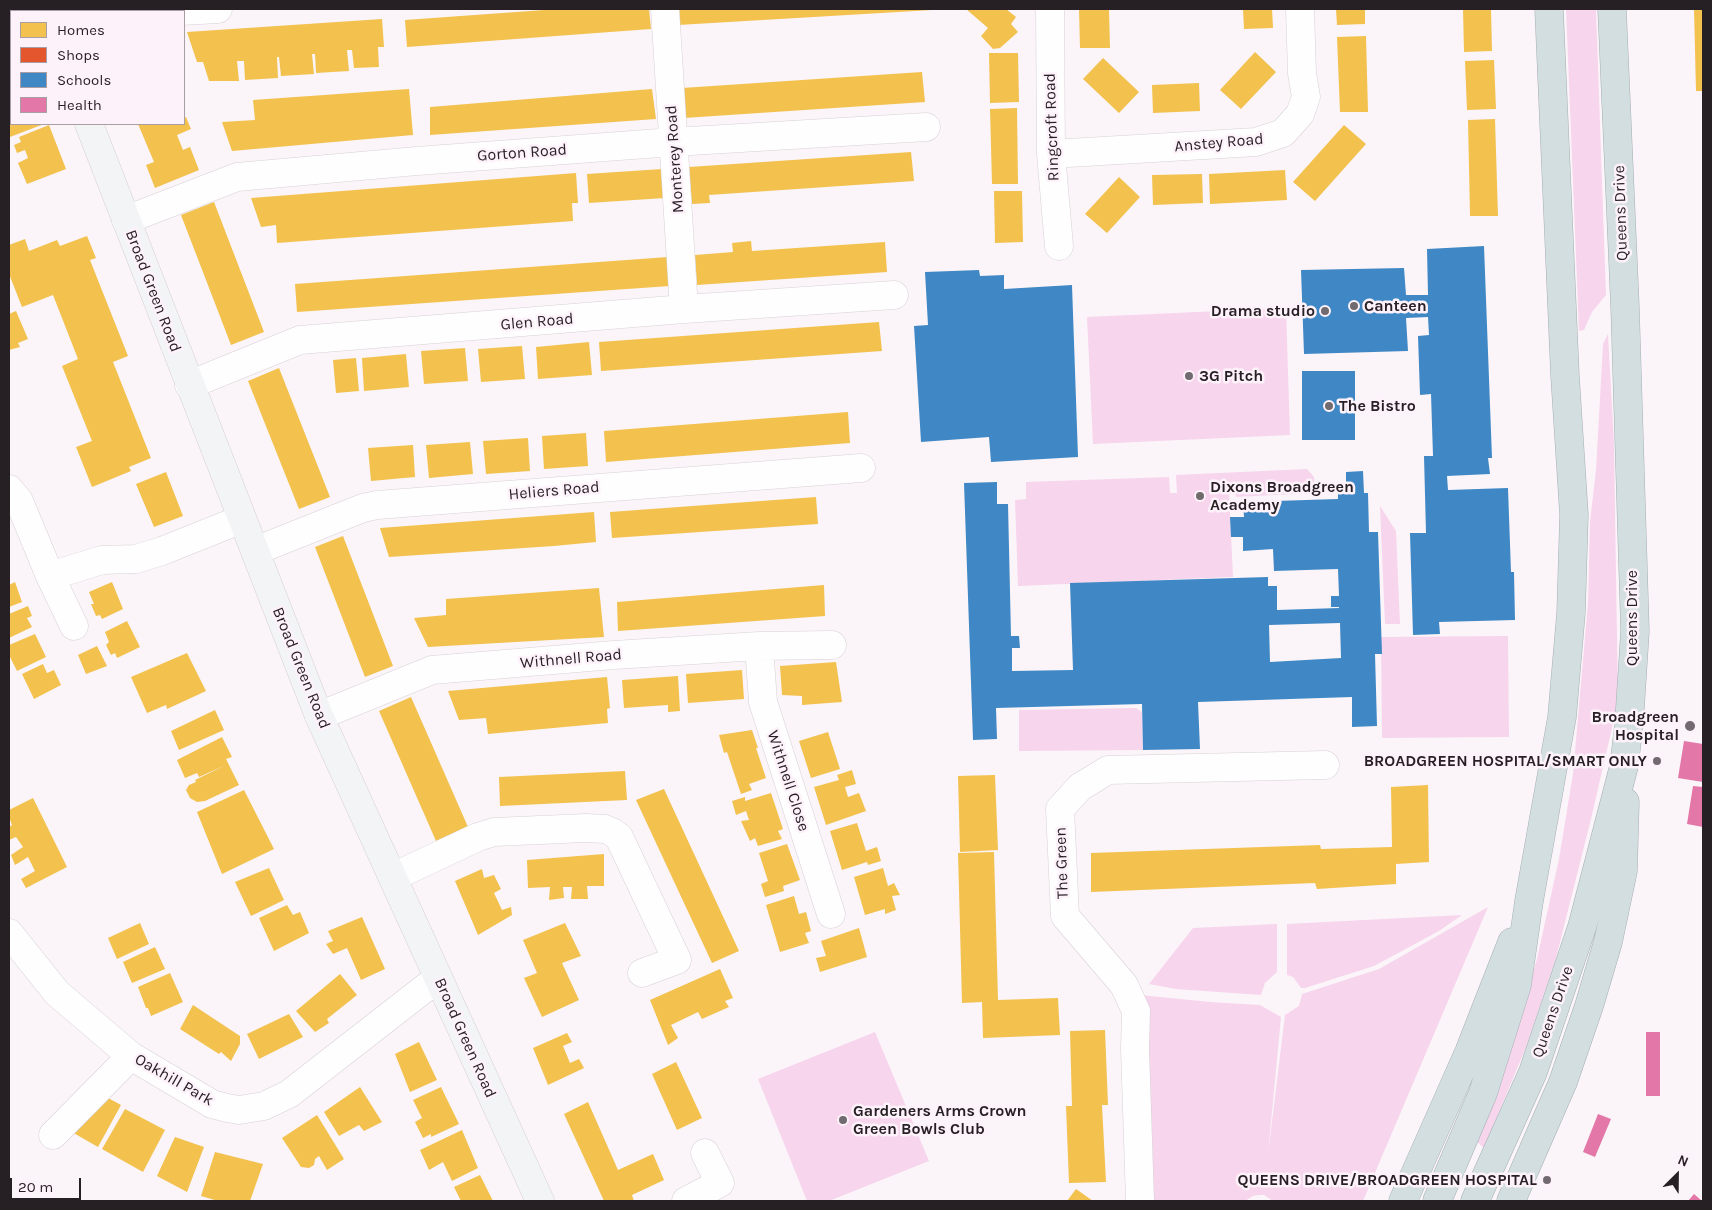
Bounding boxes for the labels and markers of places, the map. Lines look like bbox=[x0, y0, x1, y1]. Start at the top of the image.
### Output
place label: Canteen bbox=[1364, 296, 1427, 316]
marker: Canteen bbox=[1348, 300, 1360, 312]
place label: Drama studio bbox=[1211, 301, 1315, 321]
marker: Drama studio bbox=[1319, 305, 1331, 317]
place label: 3G Pitch bbox=[1199, 366, 1263, 386]
marker: 3G Pitch bbox=[1183, 370, 1195, 382]
place label: The Bistro bbox=[1339, 396, 1416, 416]
marker: The Bistro bbox=[1323, 400, 1335, 412]
place label: Dixons Broadgreen Academy bbox=[1210, 477, 1354, 515]
marker: Dixons Broadgreen Academy bbox=[1194, 490, 1206, 502]
place label: Broadgreen Hospital bbox=[1592, 707, 1679, 745]
marker: Broadgreen Hospital bbox=[1683, 719, 1697, 733]
place label: BROADGREEN HOSPITAL/SMART ONLY bbox=[1364, 751, 1647, 771]
marker: BROADGREEN HOSPITAL/SMART ONLY bbox=[1651, 755, 1663, 767]
place label: Gardeners Arms Crown Green Bowls Club bbox=[853, 1101, 1027, 1139]
marker: Gardeners Arms Crown Green Bowls Club bbox=[837, 1114, 849, 1126]
place label: QUEENS DRIVE/BROADGREEN HOSPITAL bbox=[1238, 1170, 1537, 1190]
marker: QUEENS DRIVE/BROADGREEN HOSPITAL bbox=[1541, 1174, 1553, 1186]

